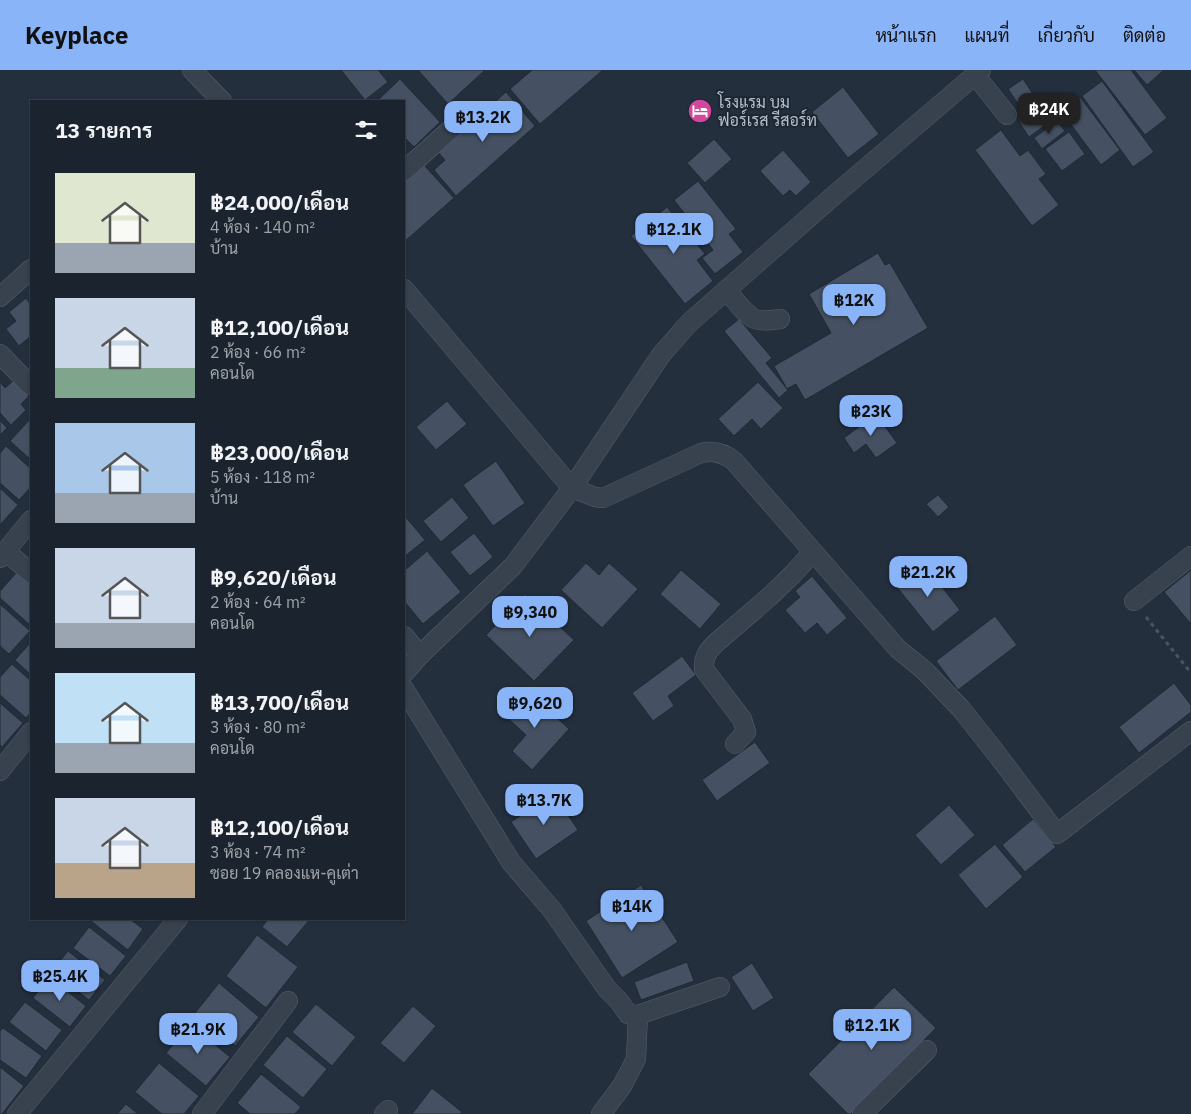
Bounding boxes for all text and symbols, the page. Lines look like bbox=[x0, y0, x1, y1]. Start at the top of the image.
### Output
text: Keyplace bbox=[25, 19, 129, 51]
text: หน้าแรก bbox=[875, 24, 937, 47]
text: แผนที่ bbox=[965, 24, 1009, 47]
text: เกี่ยวกับ bbox=[1037, 24, 1095, 47]
text: ติดต่อ bbox=[1123, 24, 1166, 47]
place label: โรงแรม บูม ฟอร์เรส รีสอร์ท bbox=[717, 91, 817, 130]
pin: ฿24K bbox=[1019, 92, 1079, 135]
hotel icon: โรงแรม บูม ฟอร์เรส รีสอร์ท bbox=[687, 98, 713, 124]
text: ฿24K bbox=[1029, 99, 1069, 119]
pin: ฿13.2K bbox=[442, 100, 524, 143]
text: ฿13.2K bbox=[455, 107, 511, 127]
text: 13 รายการ bbox=[55, 116, 152, 144]
icon: filters bbox=[352, 116, 380, 144]
text: ฿24,000/เดือน bbox=[210, 188, 349, 216]
icon: home bbox=[95, 193, 155, 253]
pin: ฿12.1K bbox=[633, 212, 715, 255]
text: 4 ห้อง · 140 m² bbox=[210, 217, 315, 237]
text: ฿12.1K bbox=[646, 219, 702, 239]
text: บ้าน bbox=[210, 238, 238, 258]
pin: ฿12K bbox=[824, 284, 884, 326]
text: ฿12K bbox=[834, 290, 874, 310]
text: ฿12,100/เดือน bbox=[210, 313, 349, 341]
icon: home bbox=[95, 318, 155, 378]
text: 2 ห้อง · 66 m² bbox=[210, 342, 305, 362]
text: คอนโด bbox=[210, 363, 255, 383]
pin: ฿23K bbox=[841, 394, 901, 437]
text: ฿23K bbox=[851, 401, 891, 421]
text: ฿23,000/เดือน bbox=[210, 438, 349, 466]
icon: home bbox=[95, 443, 155, 503]
text: 5 ห้อง · 118 m² bbox=[210, 467, 315, 487]
text: บ้าน bbox=[210, 488, 238, 508]
pin: ฿21.2K bbox=[887, 556, 969, 598]
text: ฿21.2K bbox=[900, 562, 956, 582]
text: ฿9,620/เดือน bbox=[210, 563, 337, 591]
icon: home bbox=[95, 568, 155, 628]
text: 2 ห้อง · 64 m² bbox=[210, 592, 305, 612]
pin: ฿9,340 bbox=[489, 596, 571, 638]
text: ฿9,340 bbox=[503, 602, 557, 622]
text: คอนโด bbox=[210, 613, 255, 633]
pin: ฿9,620 bbox=[494, 686, 576, 729]
text: ฿13,700/เดือน bbox=[210, 688, 349, 716]
icon: home bbox=[95, 693, 155, 753]
text: ฿9,620 bbox=[508, 693, 562, 713]
text: 3 ห้อง · 80 m² bbox=[210, 717, 305, 737]
text: คอนโด bbox=[210, 738, 255, 758]
pin: ฿13.7K bbox=[503, 784, 585, 826]
text: ฿13.7K bbox=[516, 790, 572, 810]
text: ฿12,100/เดือน bbox=[210, 813, 349, 841]
icon: home bbox=[95, 818, 155, 878]
text: 3 ห้อง · 74 m² bbox=[210, 842, 305, 862]
text: ซอย 19 คลองแห-คูเต่า bbox=[210, 863, 359, 883]
pin: ฿14K bbox=[602, 890, 662, 932]
text: ฿14K bbox=[612, 896, 652, 916]
pin: ฿25.4K bbox=[19, 960, 101, 1002]
text: ฿25.4K bbox=[32, 966, 88, 986]
pin: ฿12.1K bbox=[831, 1008, 913, 1051]
pin: ฿21.9K bbox=[157, 1012, 239, 1055]
text: ฿12.1K bbox=[844, 1015, 900, 1035]
text: ฿21.9K bbox=[170, 1019, 226, 1039]

